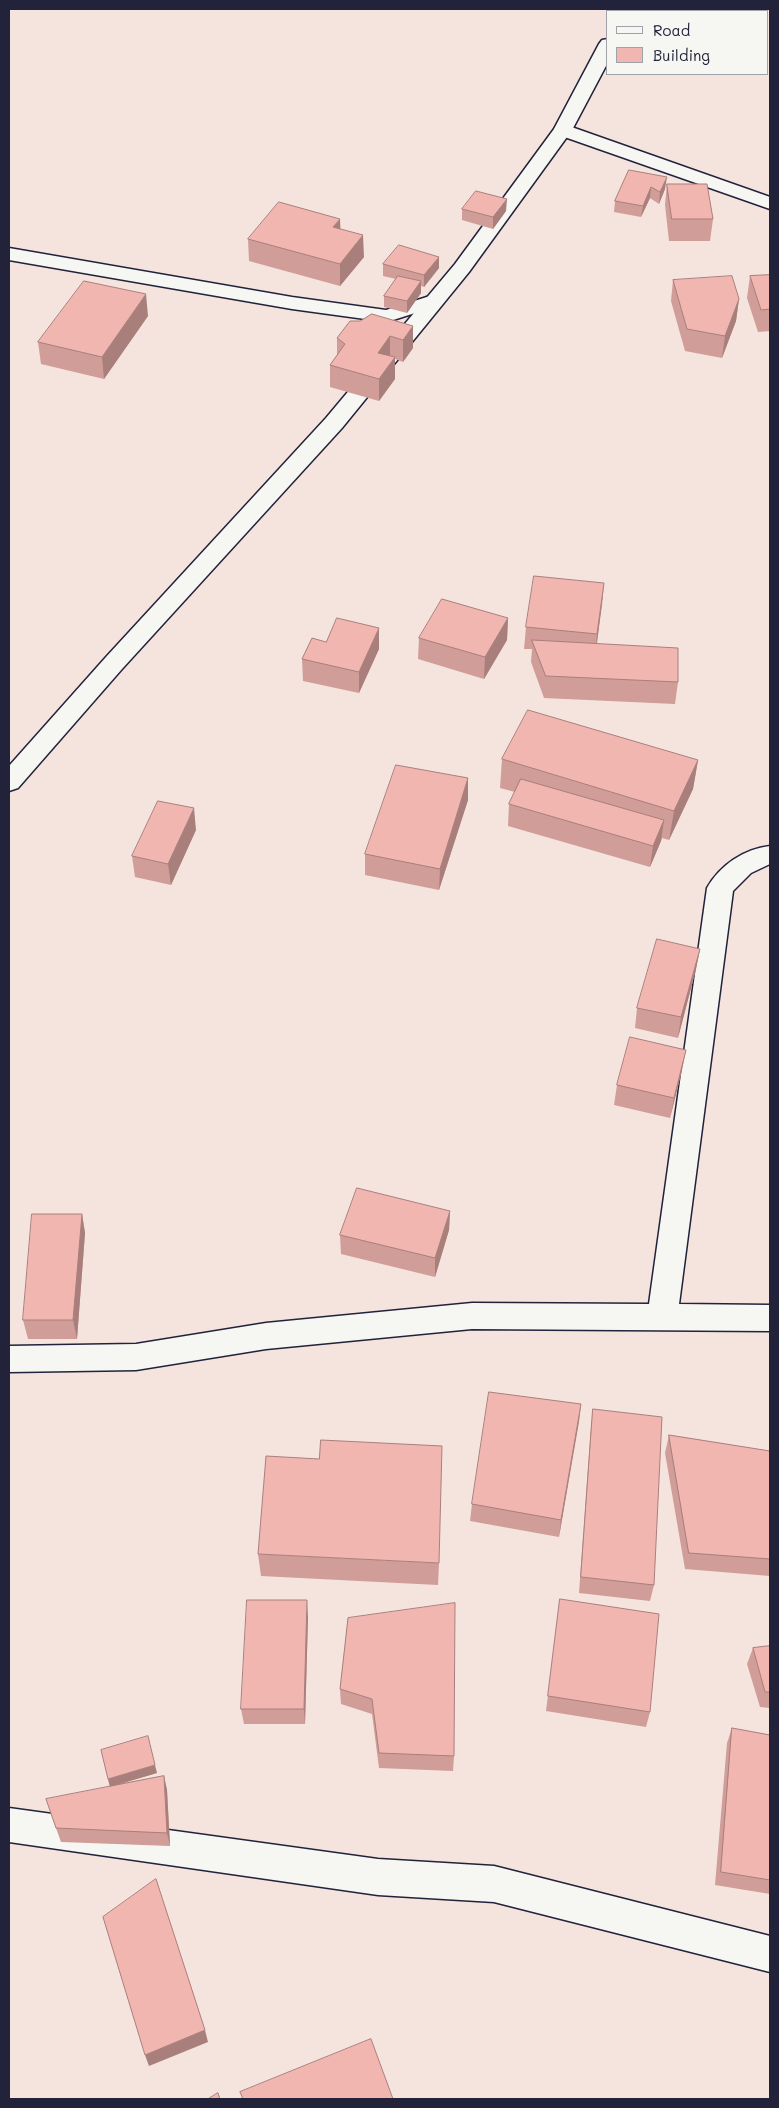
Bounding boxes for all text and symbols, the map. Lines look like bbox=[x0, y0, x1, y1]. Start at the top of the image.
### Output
legend bbox=[606, 10, 769, 75]
text: Road bbox=[653, 20, 690, 40]
text: Building bbox=[653, 45, 710, 65]

